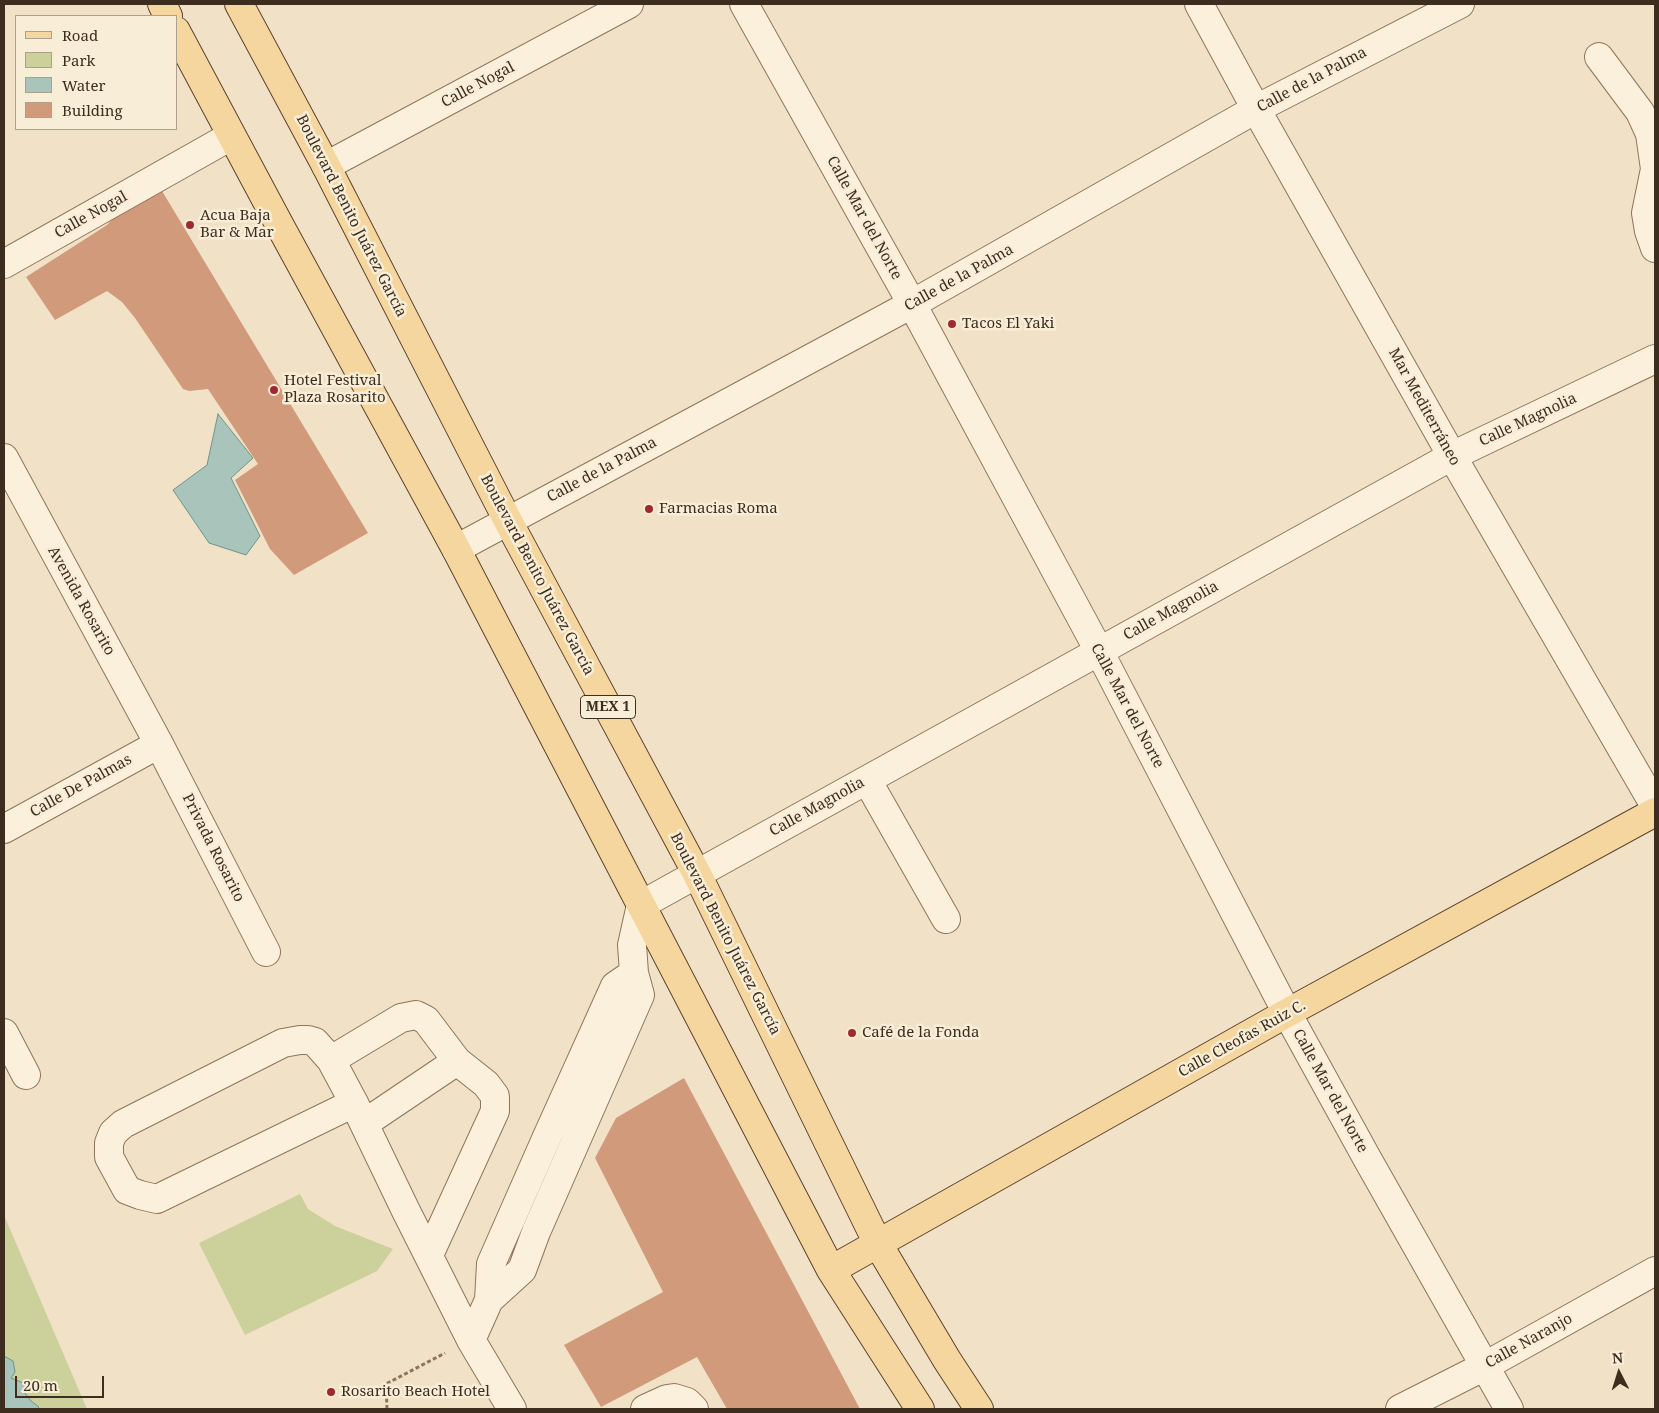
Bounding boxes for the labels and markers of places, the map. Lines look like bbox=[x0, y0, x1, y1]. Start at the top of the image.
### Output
place label: Acua Baja Bar & Mar bbox=[200, 207, 274, 242]
marker: Acua Baja Bar & Mar bbox=[184, 219, 196, 231]
place label: Tacos El Yaki bbox=[962, 315, 1054, 333]
marker: Tacos El Yaki bbox=[946, 318, 958, 330]
place label: Hotel Festival Plaza Rosarito bbox=[284, 372, 386, 407]
marker: Hotel Festival Plaza Rosarito bbox=[268, 384, 280, 396]
place label: Farmacias Roma bbox=[659, 500, 778, 518]
marker: Farmacias Roma bbox=[643, 503, 655, 515]
place label: Café de la Fonda bbox=[862, 1024, 979, 1042]
marker: Café de la Fonda bbox=[846, 1027, 858, 1039]
place label: Rosarito Beach Hotel bbox=[341, 1383, 490, 1401]
marker: Rosarito Beach Hotel bbox=[325, 1386, 337, 1398]

